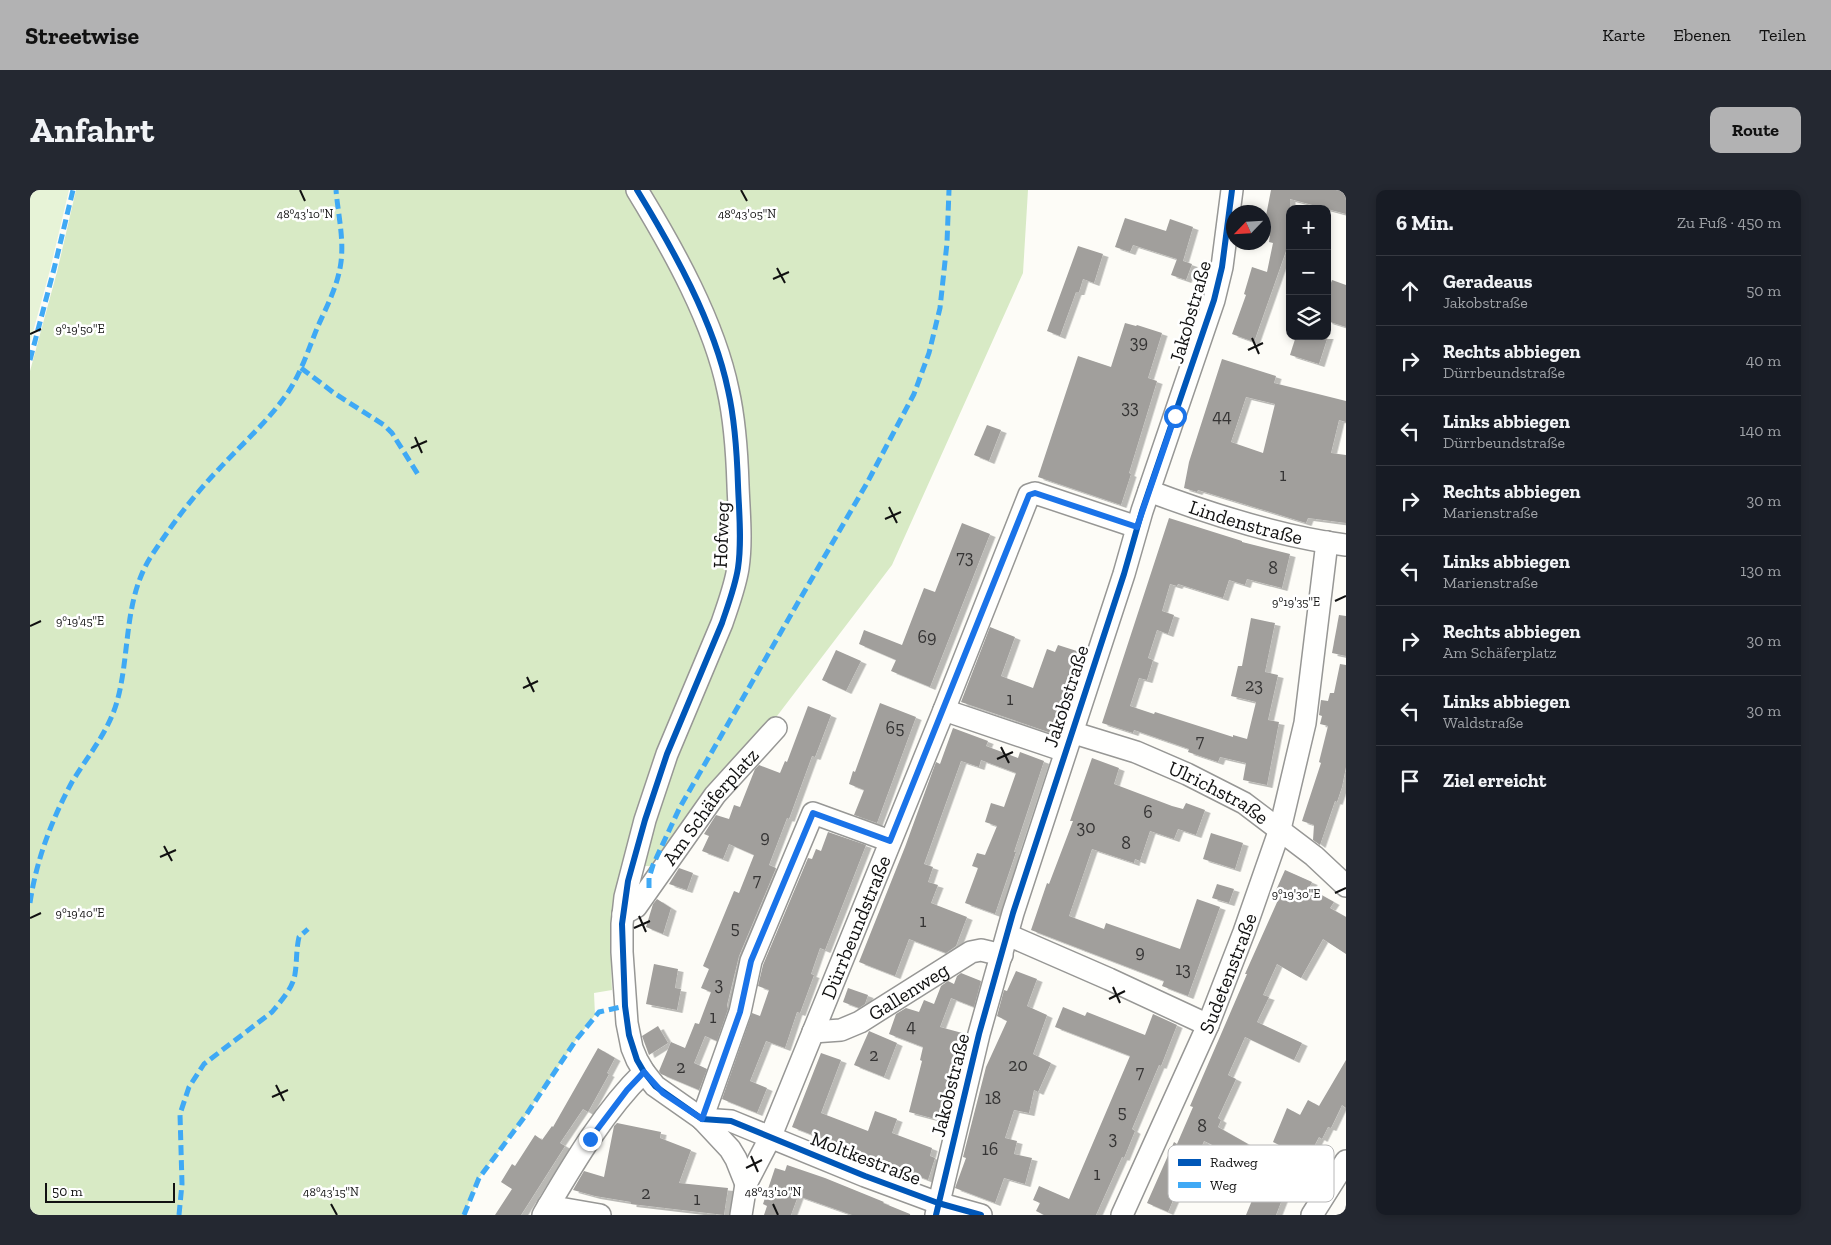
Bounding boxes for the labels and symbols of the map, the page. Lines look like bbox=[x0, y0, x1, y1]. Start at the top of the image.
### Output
north arrow bbox=[1226, 205, 1271, 250]
text: 48°43'10"N bbox=[277, 207, 333, 221]
text: 48°43'05"N bbox=[718, 207, 776, 221]
street label: Jakobstraße bbox=[1164, 258, 1216, 366]
text: 9°19'50"E bbox=[56, 322, 104, 336]
house number: 39 bbox=[1130, 331, 1148, 353]
house number: 33 bbox=[1121, 396, 1139, 418]
route start bbox=[1164, 405, 1187, 428]
house number: 44 bbox=[1212, 405, 1232, 427]
house number: 1 bbox=[1280, 464, 1287, 486]
street label: Lindenstraße bbox=[1186, 494, 1305, 549]
street label: Hofweg bbox=[708, 501, 734, 569]
house number: 73 bbox=[956, 546, 974, 568]
house number: 8 bbox=[1268, 557, 1278, 579]
text: 9°19'35"E bbox=[1272, 595, 1320, 609]
text: 9°19'45"E bbox=[56, 614, 104, 628]
house number: 69 bbox=[917, 626, 937, 648]
street label: Jakobstraße bbox=[1038, 642, 1094, 750]
house number: 23 bbox=[1245, 674, 1263, 696]
house number: 1 bbox=[1007, 688, 1014, 710]
house number: 65 bbox=[886, 717, 904, 739]
house number: 7 bbox=[1196, 730, 1205, 752]
street label: Am Schäferplatz bbox=[657, 743, 764, 870]
street label: Ulrichstraße bbox=[1165, 755, 1274, 829]
house number: 6 bbox=[1143, 801, 1153, 823]
house number: 30 bbox=[1076, 816, 1096, 838]
house number: 9 bbox=[760, 826, 770, 848]
house number: 8 bbox=[1121, 832, 1131, 854]
street label: Dürrbeundstraße bbox=[816, 852, 896, 1002]
house number: 7 bbox=[753, 869, 762, 891]
text: 9°19'30"E bbox=[1272, 887, 1320, 901]
text: 9°19'40"E bbox=[56, 906, 104, 920]
house number: 1 bbox=[920, 910, 927, 932]
street label: Sudetenstraße bbox=[1194, 910, 1262, 1037]
house number: 5 bbox=[730, 917, 740, 939]
house number: 9 bbox=[1135, 941, 1145, 963]
street label: Gallenweg bbox=[864, 957, 953, 1026]
house number: 13 bbox=[1175, 958, 1191, 980]
house number: 3 bbox=[715, 973, 724, 995]
house number: 1 bbox=[710, 1006, 717, 1028]
house number: 4 bbox=[906, 1015, 916, 1037]
street label: Jakobstraße bbox=[926, 1031, 974, 1139]
house number: 2 bbox=[869, 1044, 879, 1066]
house number: 20 bbox=[1008, 1054, 1028, 1076]
house number: 2 bbox=[676, 1056, 686, 1078]
house number: 7 bbox=[1136, 1061, 1145, 1083]
house number: 18 bbox=[985, 1087, 1001, 1109]
house number: 5 bbox=[1117, 1101, 1127, 1123]
house number: 8 bbox=[1197, 1115, 1207, 1137]
street label: Moltkestraße bbox=[807, 1126, 925, 1190]
house number: 3 bbox=[1109, 1127, 1118, 1149]
route end bbox=[579, 1128, 602, 1151]
house number: 16 bbox=[982, 1138, 998, 1160]
legend bbox=[1168, 1145, 1334, 1202]
text: Radweg bbox=[1210, 1154, 1258, 1171]
house number: 1 bbox=[1094, 1163, 1101, 1185]
text: Weg bbox=[1210, 1177, 1237, 1194]
scale bar bbox=[45, 1180, 175, 1203]
house number: 2 bbox=[641, 1182, 651, 1204]
text: 48°43'15"N bbox=[303, 1185, 359, 1199]
text: 48°43'10"N bbox=[745, 1185, 801, 1199]
house number: 1 bbox=[694, 1188, 701, 1210]

